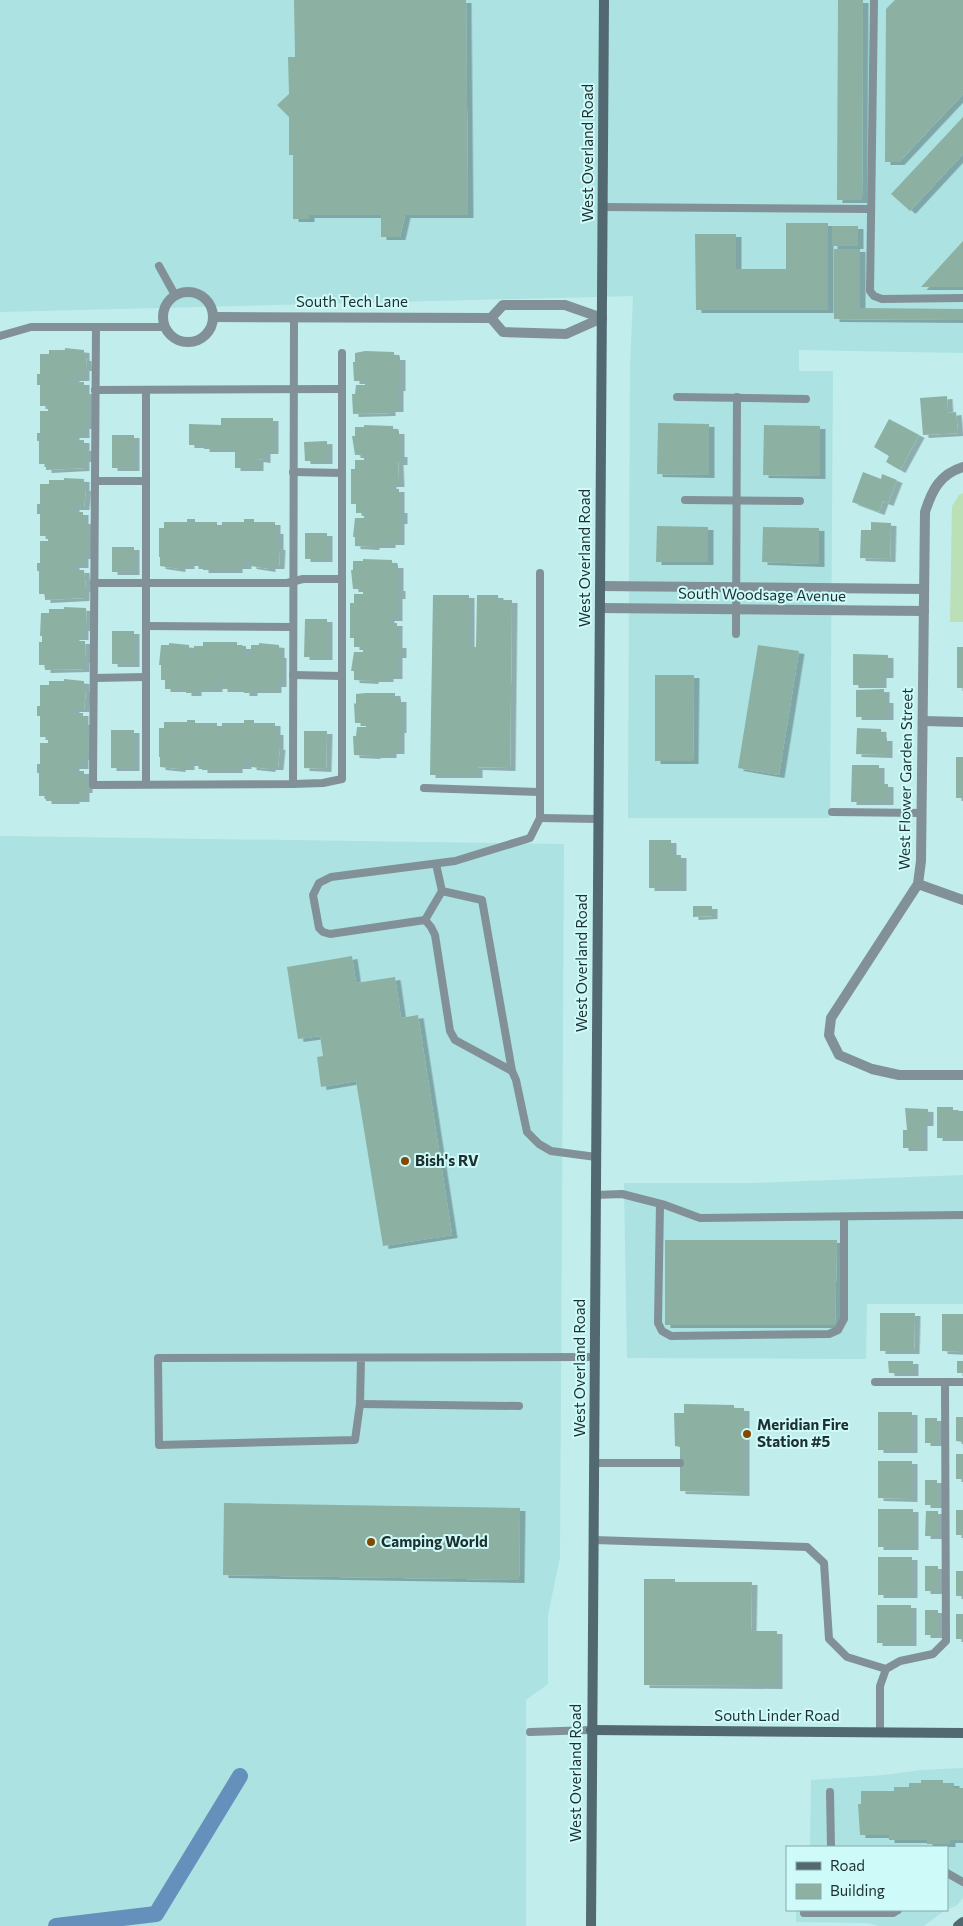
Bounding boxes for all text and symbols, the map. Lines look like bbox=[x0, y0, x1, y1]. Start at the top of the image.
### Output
street label: West Overland Road bbox=[578, 84, 596, 222]
street label: South Tech Lane bbox=[296, 292, 408, 310]
street label: West Overland Road bbox=[575, 489, 593, 627]
street label: South Woodsage Avenue bbox=[678, 584, 846, 604]
street label: West Flower Garden Street bbox=[894, 688, 916, 870]
street label: West Overland Road bbox=[572, 894, 590, 1032]
place label: Bish's RV bbox=[415, 1151, 479, 1169]
marker: Bish's RV bbox=[399, 1155, 411, 1167]
street label: West Overland Road bbox=[570, 1299, 588, 1437]
place label: Meridian Fire Station #5 bbox=[757, 1415, 849, 1450]
marker: Meridian Fire Station #5 bbox=[741, 1428, 753, 1440]
place label: Camping World bbox=[381, 1532, 488, 1550]
marker: Camping World bbox=[365, 1536, 377, 1548]
street label: West Overland Road bbox=[566, 1704, 584, 1842]
street label: South Linder Road bbox=[714, 1706, 840, 1724]
legend bbox=[786, 1846, 948, 1911]
text: Road bbox=[830, 1856, 865, 1874]
text: Building bbox=[830, 1881, 885, 1899]

